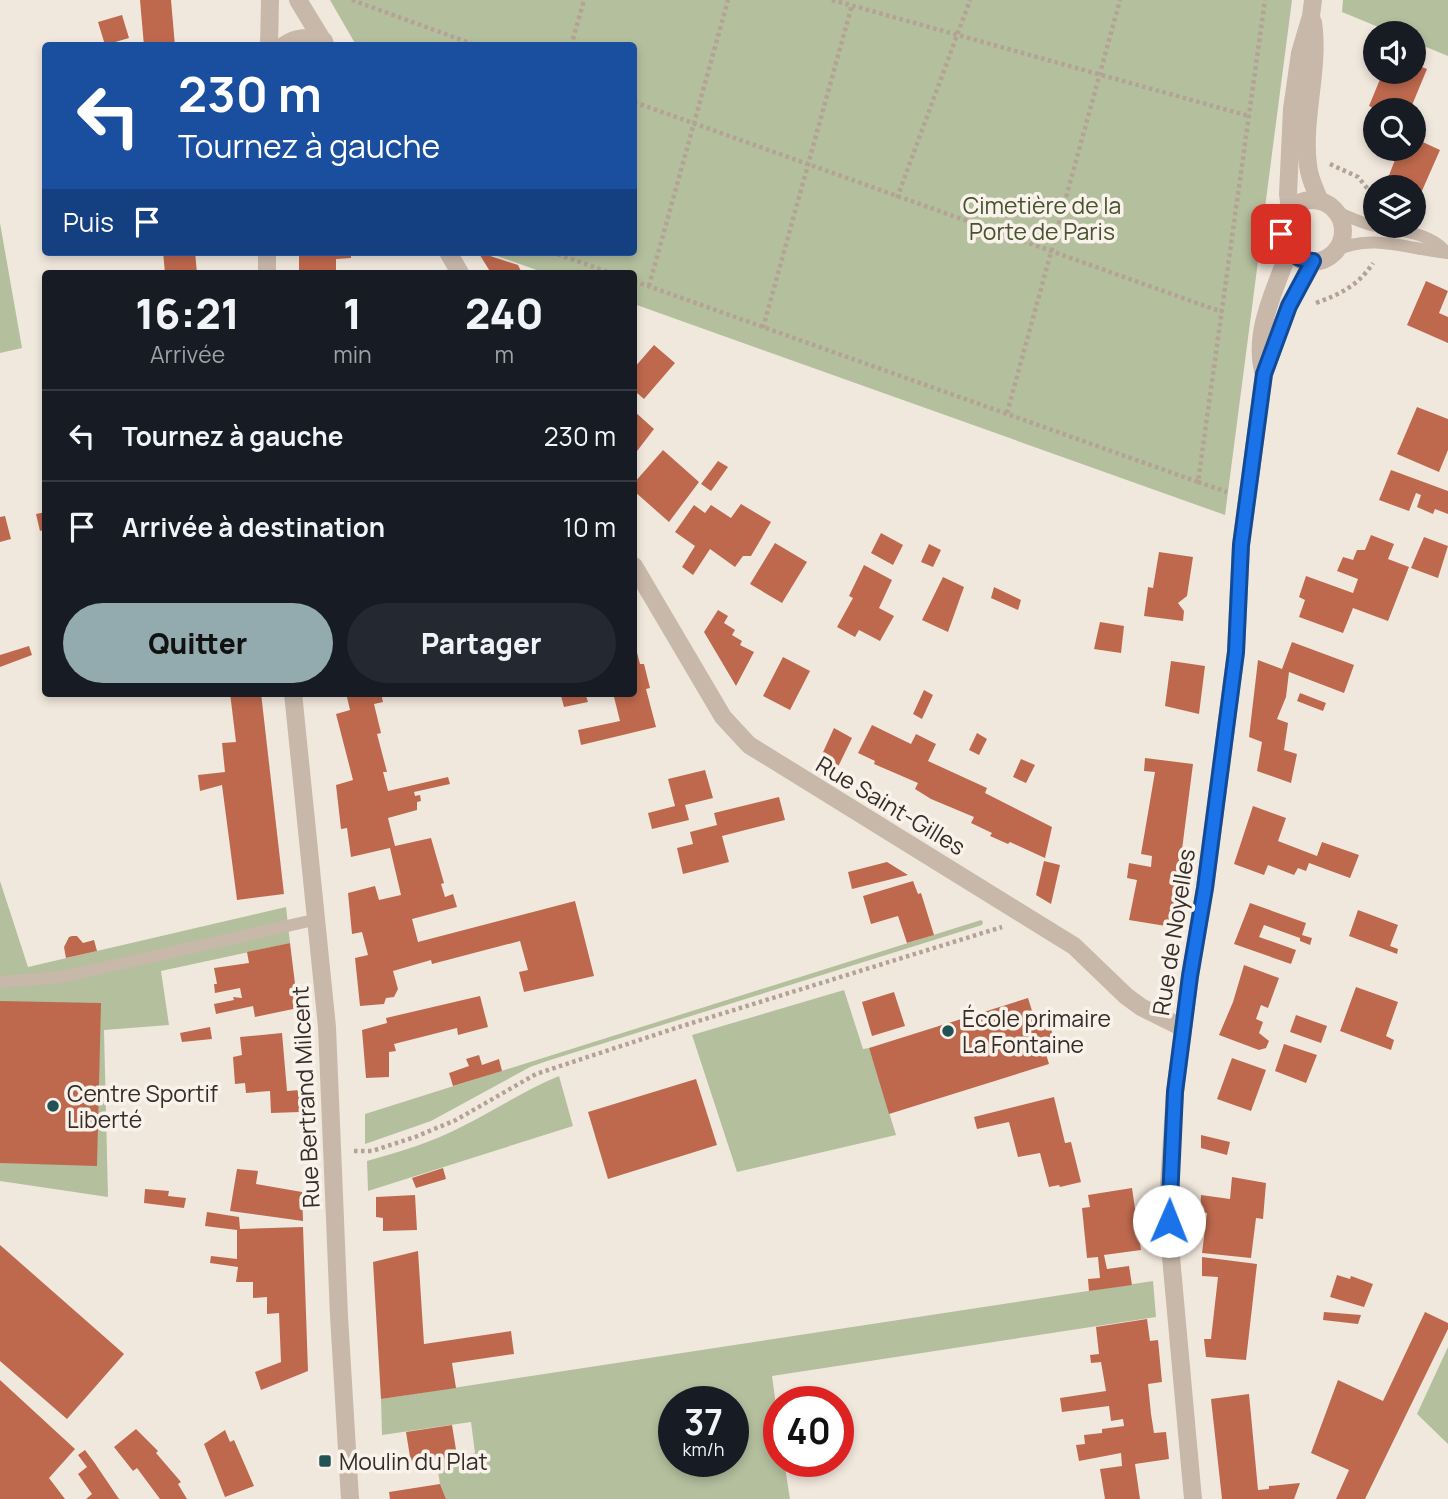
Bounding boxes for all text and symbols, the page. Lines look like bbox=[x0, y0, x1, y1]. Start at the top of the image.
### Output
map controls bbox=[1363, 21, 1426, 238]
button: sound bbox=[1363, 21, 1426, 84]
text: 230 m bbox=[178, 60, 322, 127]
icon: left bbox=[63, 70, 154, 161]
button: search bbox=[1363, 98, 1426, 161]
text: Tournez à gauche bbox=[178, 124, 440, 168]
button: layers bbox=[1363, 175, 1426, 238]
park label: Cimetière de la Porte de Paris bbox=[963, 189, 1121, 247]
icon: arrive bbox=[128, 203, 166, 241]
text: Puis bbox=[63, 204, 114, 240]
pin bbox=[1251, 204, 1311, 264]
icon: arrive bbox=[1262, 215, 1300, 253]
text: 16:21 bbox=[135, 284, 240, 342]
text: 1 bbox=[343, 284, 362, 342]
text: 240 bbox=[465, 284, 544, 342]
text: Arrivée bbox=[150, 338, 225, 370]
text: min bbox=[333, 338, 372, 370]
text: m bbox=[495, 338, 514, 370]
icon: left bbox=[63, 417, 101, 455]
text: Tournez à gauche bbox=[122, 418, 343, 454]
text: 230 m bbox=[544, 418, 616, 454]
icon: arrive bbox=[63, 508, 101, 546]
text: Arrivée à destination bbox=[122, 509, 385, 545]
text: 10 m bbox=[563, 509, 616, 545]
button: Quitter bbox=[63, 603, 333, 683]
button: Partager bbox=[347, 603, 616, 683]
street label: Rue Saint-Gilles bbox=[810, 748, 972, 862]
street label: Rue de Noyelles bbox=[1144, 846, 1202, 1018]
street label: Rue Bertrand Milcent bbox=[283, 985, 327, 1209]
place label: École primaire La Fontaine bbox=[962, 1002, 1111, 1060]
marker: École primaire La Fontaine bbox=[940, 1023, 956, 1039]
place label: Centre Sportif Liberté bbox=[67, 1077, 218, 1135]
marker: Centre Sportif Liberté bbox=[45, 1098, 61, 1114]
position arrow bbox=[1132, 1184, 1206, 1258]
speed limit sign: 40 bbox=[763, 1386, 854, 1477]
text: 37 bbox=[684, 1398, 723, 1446]
text: km/h bbox=[683, 1437, 724, 1461]
place label: Moulin du Plat bbox=[339, 1445, 488, 1477]
marker: Moulin du Plat bbox=[317, 1453, 333, 1469]

